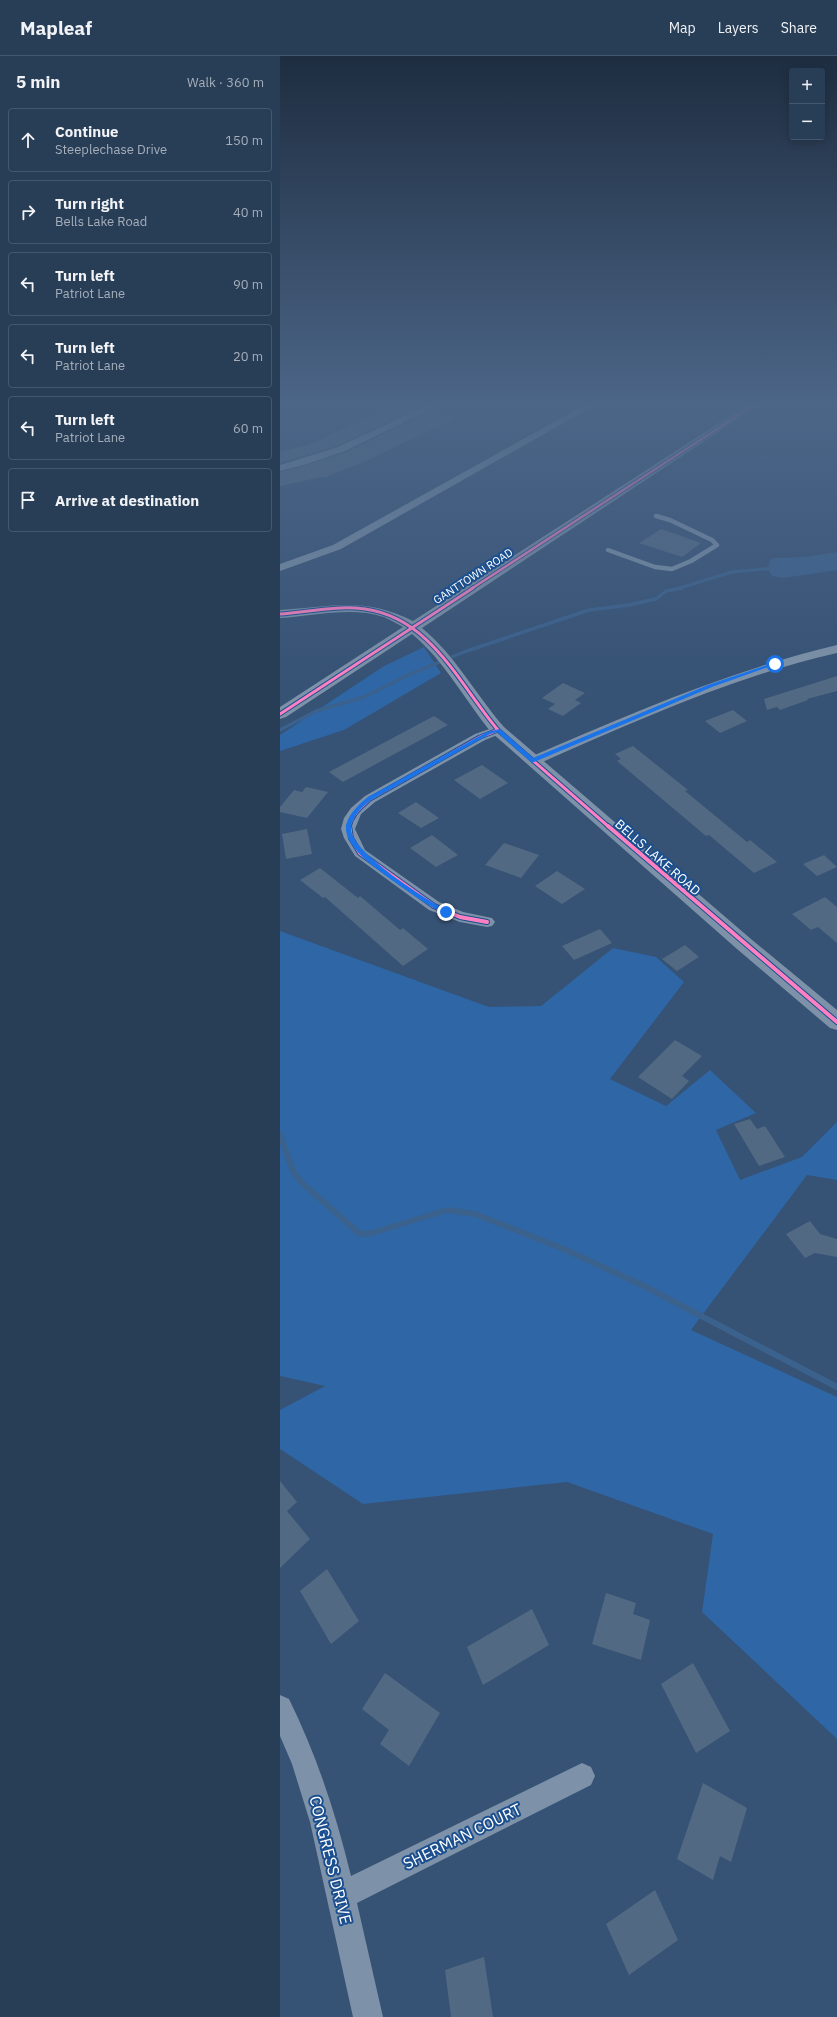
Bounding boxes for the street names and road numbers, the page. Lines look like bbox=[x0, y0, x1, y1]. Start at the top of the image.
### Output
street label: GANTTOWN ROAD bbox=[431, 545, 515, 607]
street label: BELLS LAKE ROAD bbox=[611, 816, 704, 899]
street label: CONGRESS DRIVE bbox=[305, 1794, 357, 1926]
street label: SHERMAN COURT bbox=[399, 1799, 525, 1873]

